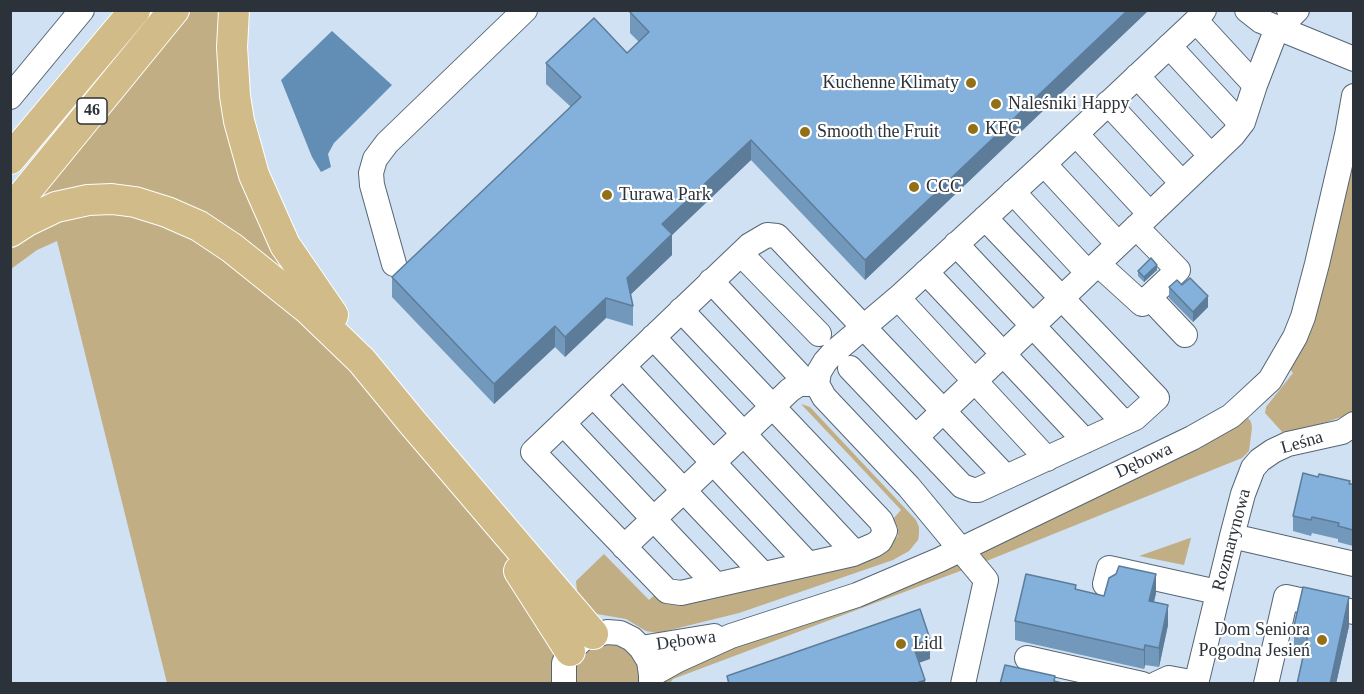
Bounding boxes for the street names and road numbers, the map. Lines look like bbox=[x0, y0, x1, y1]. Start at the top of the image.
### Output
road number: 46 bbox=[77, 98, 107, 124]
street label: Leśna bbox=[1278, 427, 1326, 459]
street label: Dębowa bbox=[1112, 439, 1176, 483]
street label: Rozmarynowa bbox=[1208, 487, 1256, 593]
street label: Dębowa bbox=[655, 626, 717, 656]

